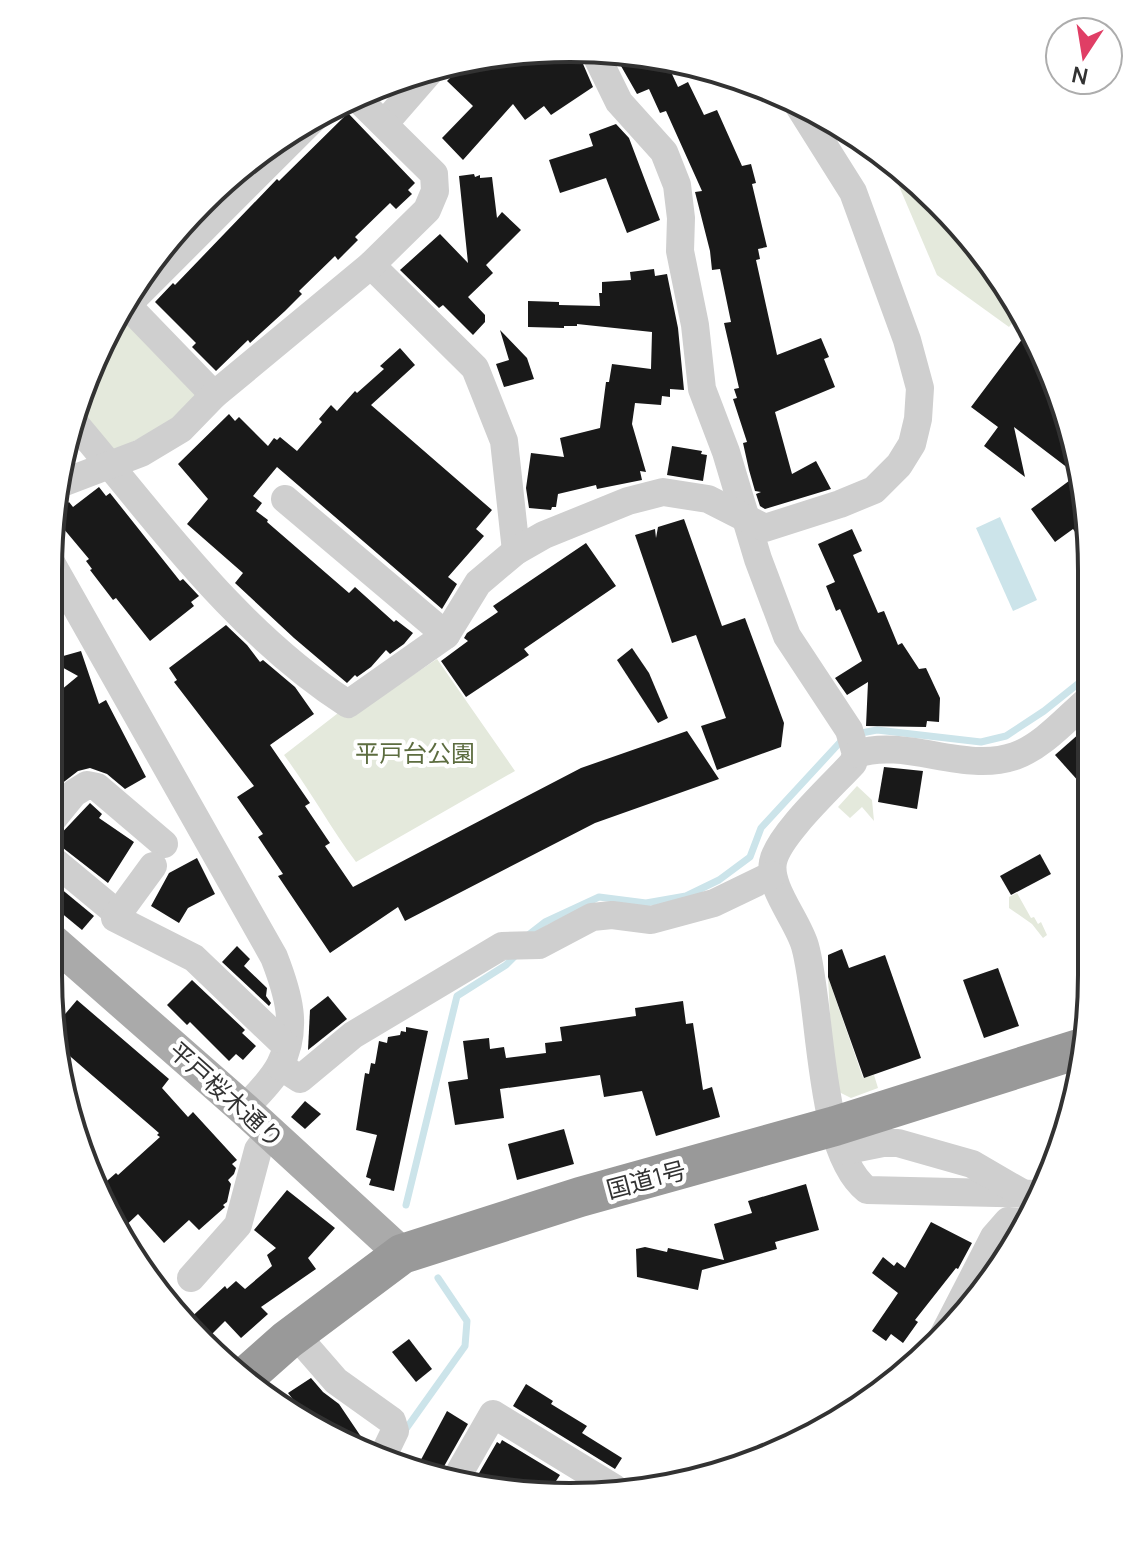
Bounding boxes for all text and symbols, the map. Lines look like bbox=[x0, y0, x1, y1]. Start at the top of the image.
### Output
north arrow bbox=[1044, 16, 1124, 96]
text: N bbox=[1069, 59, 1091, 92]
park label: 平戸台公園 bbox=[355, 736, 475, 769]
street label: 平戸桜木通り bbox=[162, 1034, 292, 1154]
street label: 国道1号 bbox=[602, 1153, 690, 1205]

